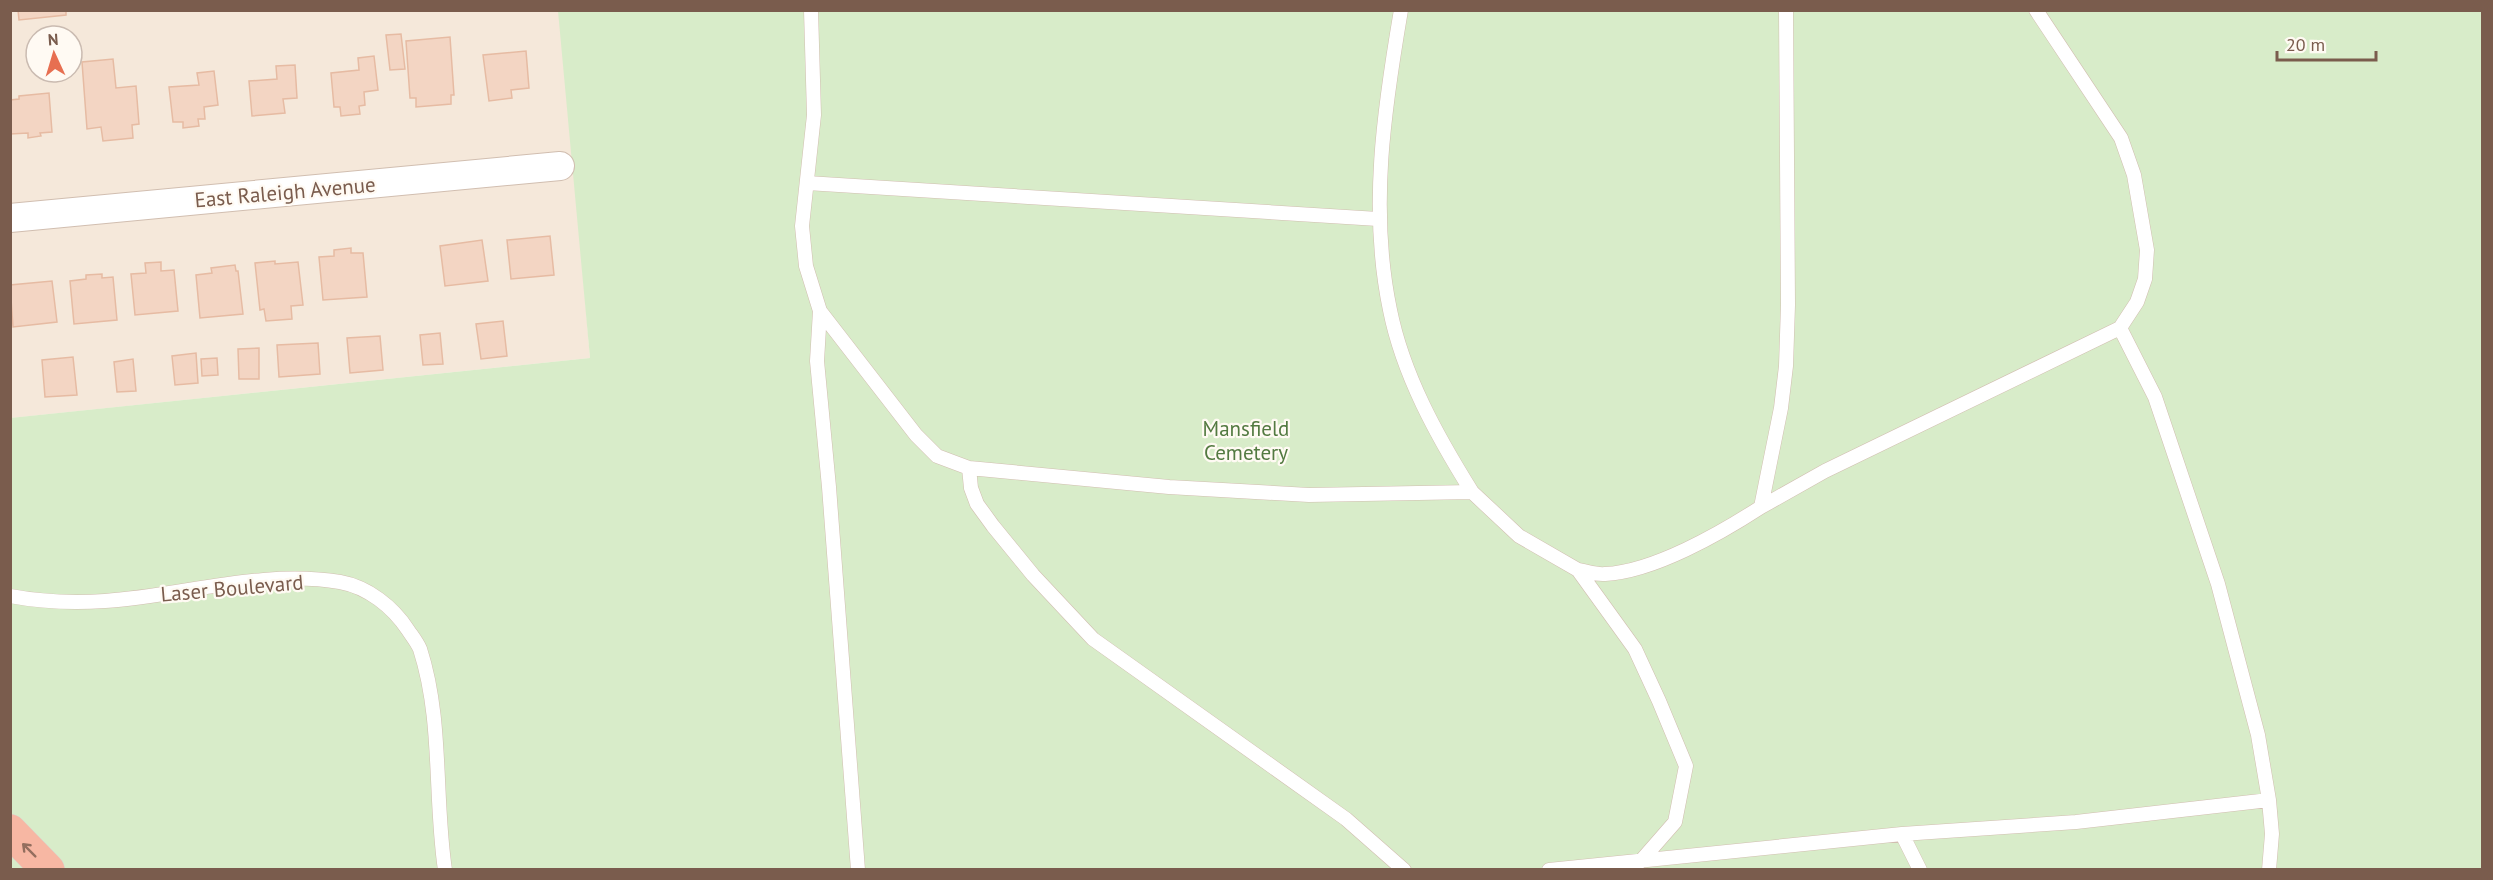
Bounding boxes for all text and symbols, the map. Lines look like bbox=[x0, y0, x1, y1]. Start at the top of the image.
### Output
north arrow bbox=[24, 24, 84, 84]
scale bar bbox=[2277, 24, 2376, 62]
text: N bbox=[47, 29, 59, 49]
text: 20 m bbox=[2286, 33, 2325, 56]
street label: East Raleigh Avenue bbox=[193, 171, 377, 213]
park label: Mansfield Cemetery bbox=[1203, 415, 1289, 466]
street label: Laser Boulevard bbox=[159, 568, 305, 608]
one-way arrow bbox=[22, 843, 37, 858]

